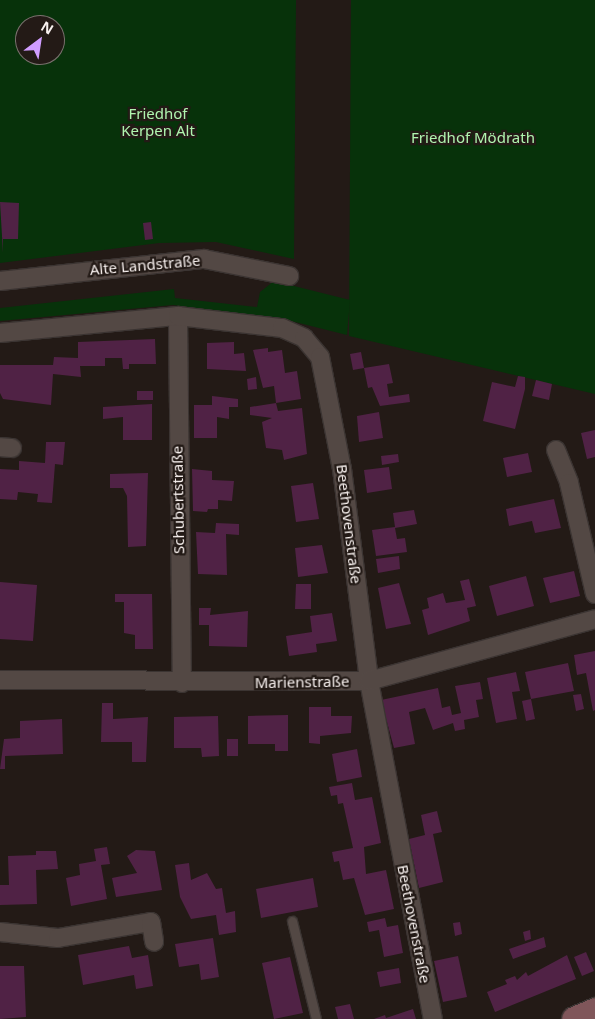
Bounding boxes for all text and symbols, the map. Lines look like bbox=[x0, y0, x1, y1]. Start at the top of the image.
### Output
north arrow bbox=[15, 15, 65, 65]
text: N bbox=[38, 16, 57, 39]
park label: Friedhof Kerpen Alt bbox=[121, 104, 195, 139]
park label: Friedhof Mödrath bbox=[411, 129, 535, 147]
street label: Alte Landstraße bbox=[89, 251, 201, 279]
street label: Schubertstraße bbox=[168, 446, 188, 554]
street label: Beethovenstraße bbox=[333, 463, 365, 585]
street label: Marienstraße bbox=[255, 672, 349, 692]
street label: Beethovenstraße bbox=[394, 863, 434, 985]

